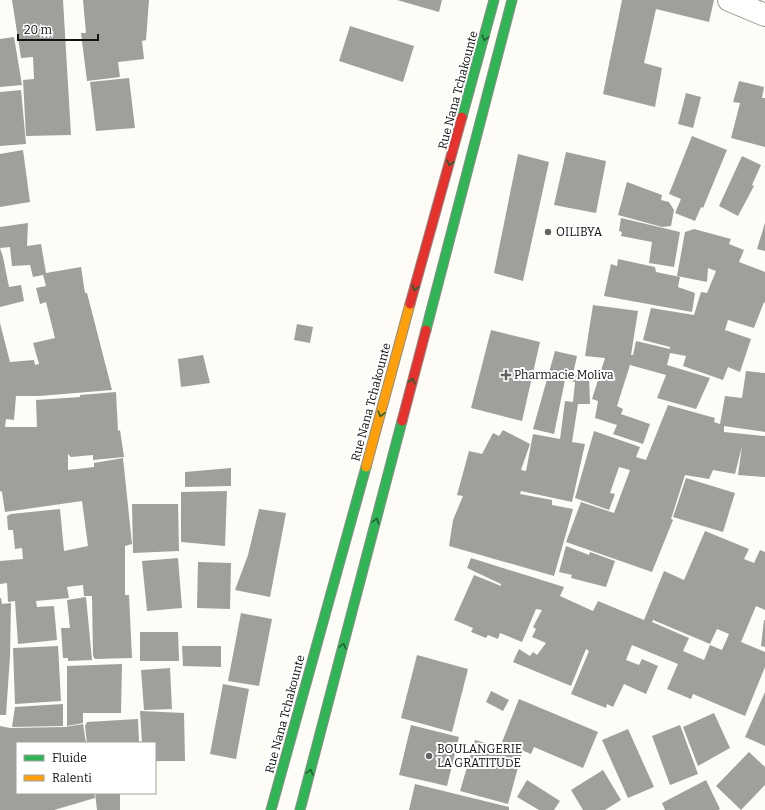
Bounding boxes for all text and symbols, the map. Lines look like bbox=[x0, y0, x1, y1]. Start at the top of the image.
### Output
scale bar bbox=[18, 16, 98, 42]
text: 20 m bbox=[24, 23, 53, 37]
street label: Rue Nana Tchakounte bbox=[435, 29, 481, 151]
one-way arrow bbox=[481, 35, 489, 41]
one-way arrow bbox=[446, 159, 455, 166]
place label: OILIBYA bbox=[556, 225, 603, 239]
marker: OILIBYA bbox=[543, 227, 553, 237]
one-way arrow bbox=[411, 285, 420, 292]
street label: Rue Nana Tchakounte bbox=[348, 341, 394, 463]
place label: Pharmacie Moliva bbox=[514, 368, 614, 382]
marker: Pharmacie Moliva bbox=[501, 370, 511, 380]
one-way arrow bbox=[407, 378, 416, 385]
one-way arrow bbox=[377, 410, 386, 417]
one-way arrow bbox=[371, 517, 380, 524]
one-way arrow bbox=[338, 643, 347, 650]
street label: Rue Nana Tchakounte bbox=[262, 653, 308, 775]
legend bbox=[16, 742, 156, 794]
place label: BOULANGERIE LA GRATITUDE bbox=[437, 742, 522, 770]
text: Fluide bbox=[52, 751, 87, 765]
marker: BOULANGERIE LA GRATITUDE bbox=[424, 751, 434, 761]
one-way arrow bbox=[306, 769, 314, 775]
text: Ralenti bbox=[52, 771, 92, 785]

